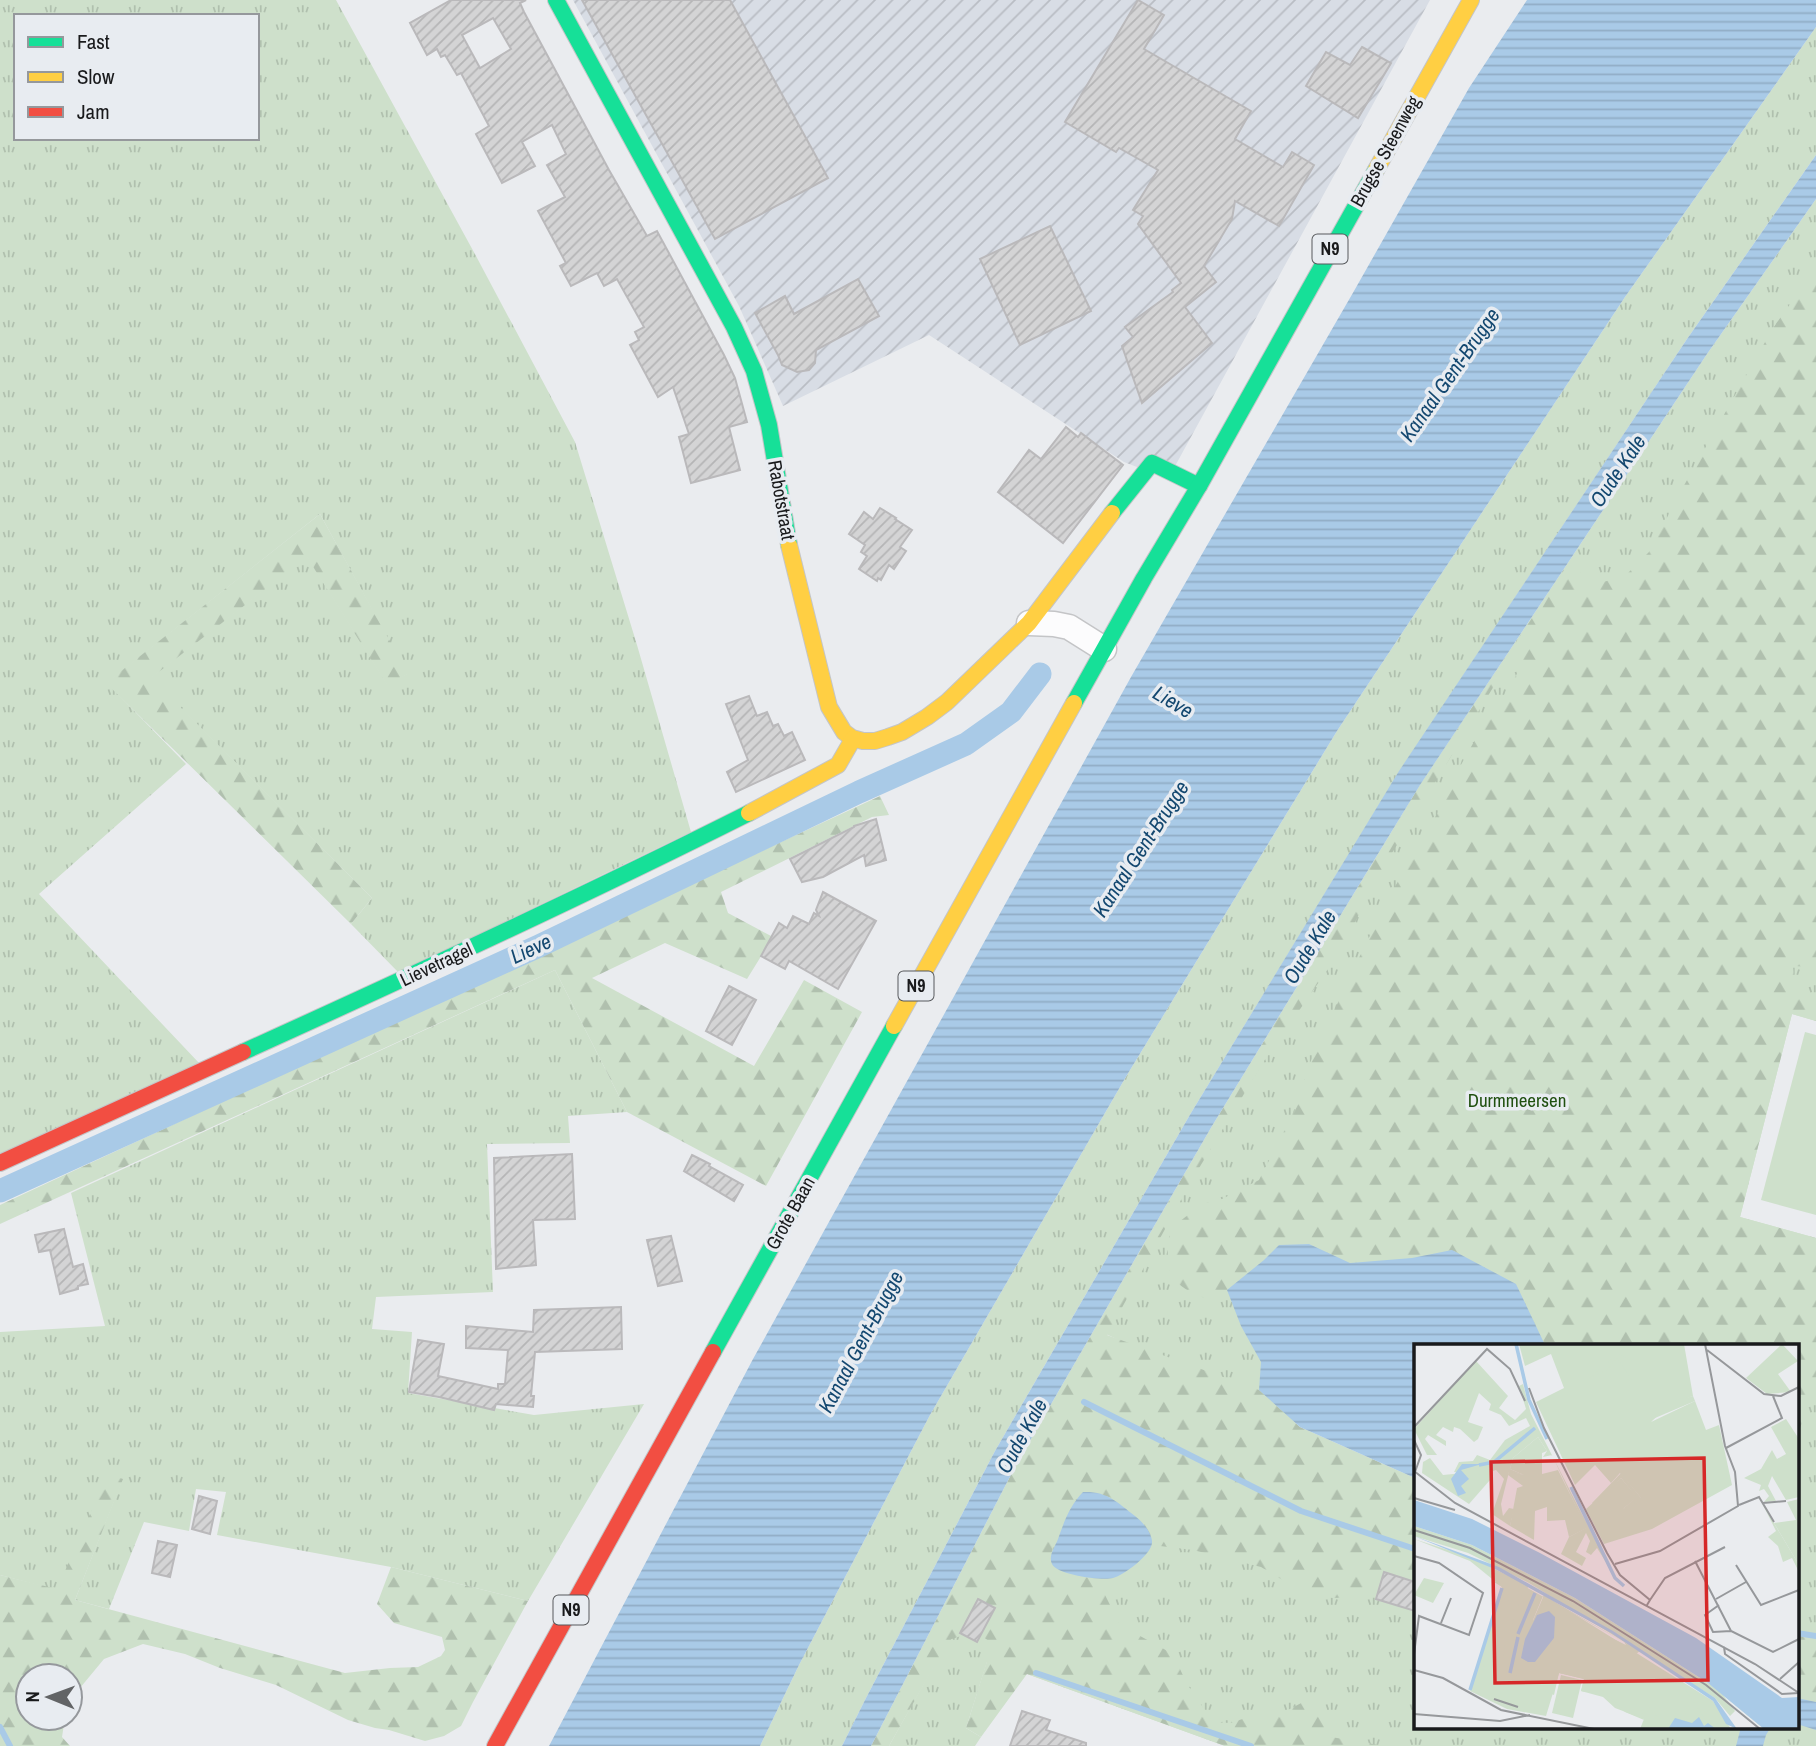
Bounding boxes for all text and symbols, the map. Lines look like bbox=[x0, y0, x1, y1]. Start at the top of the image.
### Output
legend bbox=[14, 14, 259, 140]
text: Fast bbox=[77, 27, 110, 56]
text: Slow bbox=[77, 62, 115, 91]
street label: Brugse Steenweg bbox=[1344, 91, 1426, 211]
text: Jam bbox=[77, 97, 110, 126]
road number: N9 bbox=[1312, 234, 1348, 264]
water label: Kanaal Gent-Brugge bbox=[1393, 302, 1506, 447]
water label: Oude Kale bbox=[1583, 429, 1652, 513]
street label: Rabotstraat bbox=[762, 458, 802, 543]
water label: Lieve bbox=[1148, 678, 1199, 725]
water label: Kanaal Gent-Brugge bbox=[1086, 775, 1195, 922]
water label: Oude Kale bbox=[1276, 904, 1343, 989]
water label: Lieve bbox=[506, 927, 556, 971]
street label: Lievetragel bbox=[396, 936, 476, 992]
road number: N9 bbox=[898, 972, 934, 1001]
park label: Durmmeersen bbox=[1468, 1087, 1566, 1113]
street label: Grote Baan bbox=[759, 1172, 821, 1254]
water label: Kanaal Gent-Brugge bbox=[811, 1266, 910, 1418]
inset map bbox=[1414, 1344, 1798, 1728]
water label: Oude Kale bbox=[989, 1393, 1054, 1478]
road number: N9 bbox=[554, 1596, 588, 1624]
north arrow bbox=[14, 1662, 84, 1732]
text: N bbox=[19, 1691, 45, 1703]

